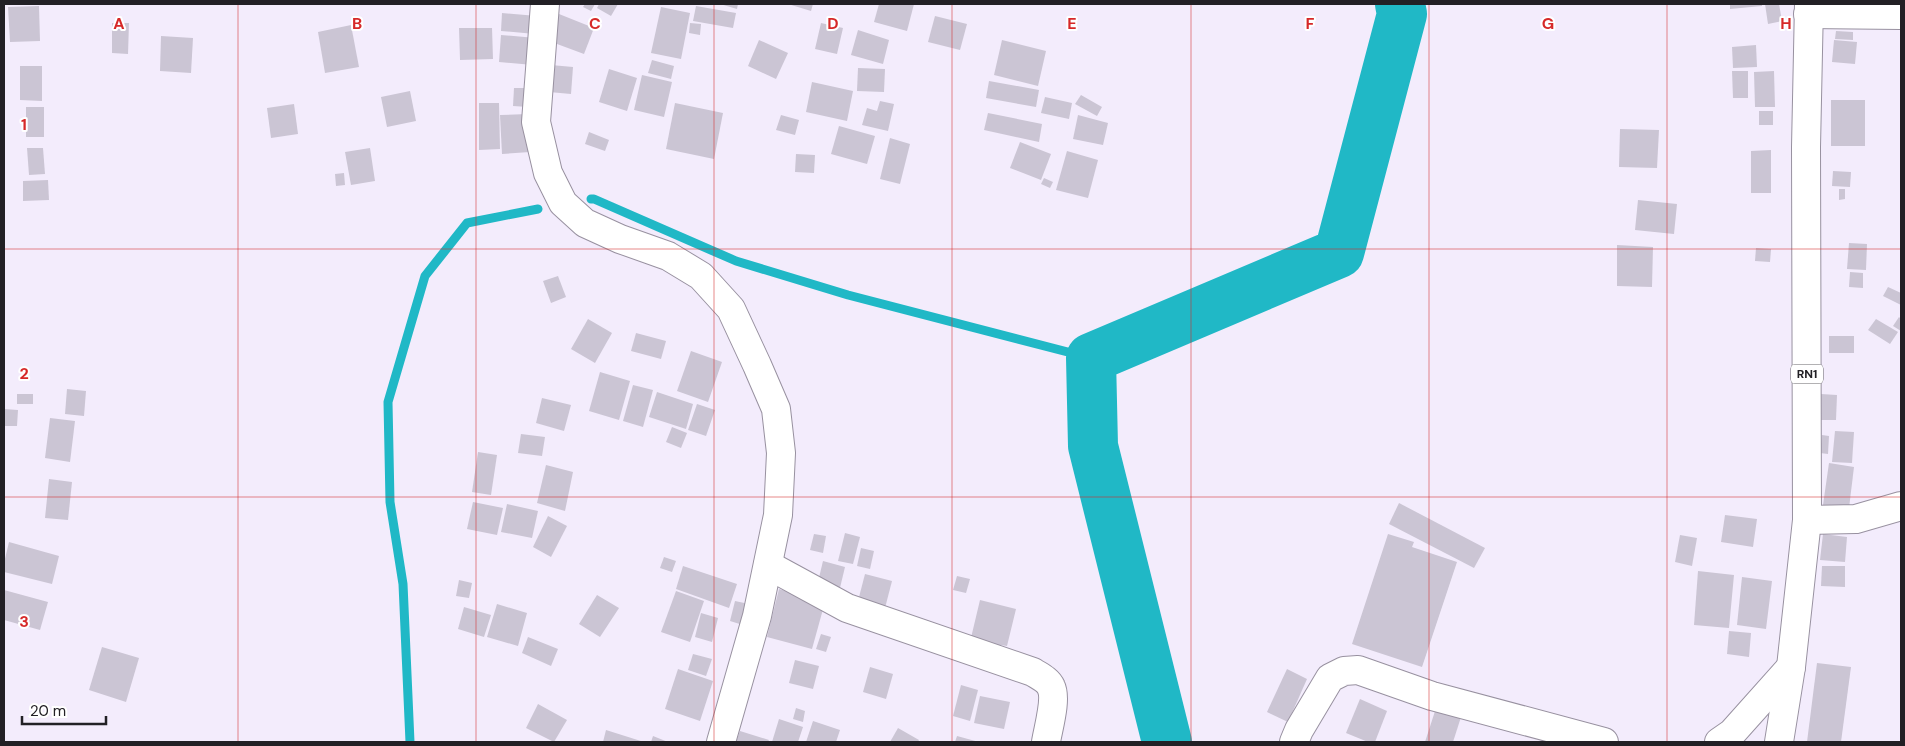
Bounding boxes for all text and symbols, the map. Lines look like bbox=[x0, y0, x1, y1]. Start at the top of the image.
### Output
text: A bbox=[113, 13, 125, 34]
text: B bbox=[352, 13, 362, 34]
text: C bbox=[589, 13, 601, 34]
text: D bbox=[827, 13, 839, 34]
text: E bbox=[1067, 13, 1077, 34]
text: F bbox=[1306, 13, 1315, 34]
text: G bbox=[1542, 13, 1554, 34]
text: H bbox=[1780, 13, 1792, 34]
text: 1 bbox=[21, 114, 27, 135]
text: 2 bbox=[19, 363, 29, 384]
road number: RN1 bbox=[1791, 364, 1823, 384]
text: 3 bbox=[19, 611, 29, 632]
scale bar bbox=[22, 694, 106, 726]
text: 20 m bbox=[30, 701, 66, 721]

